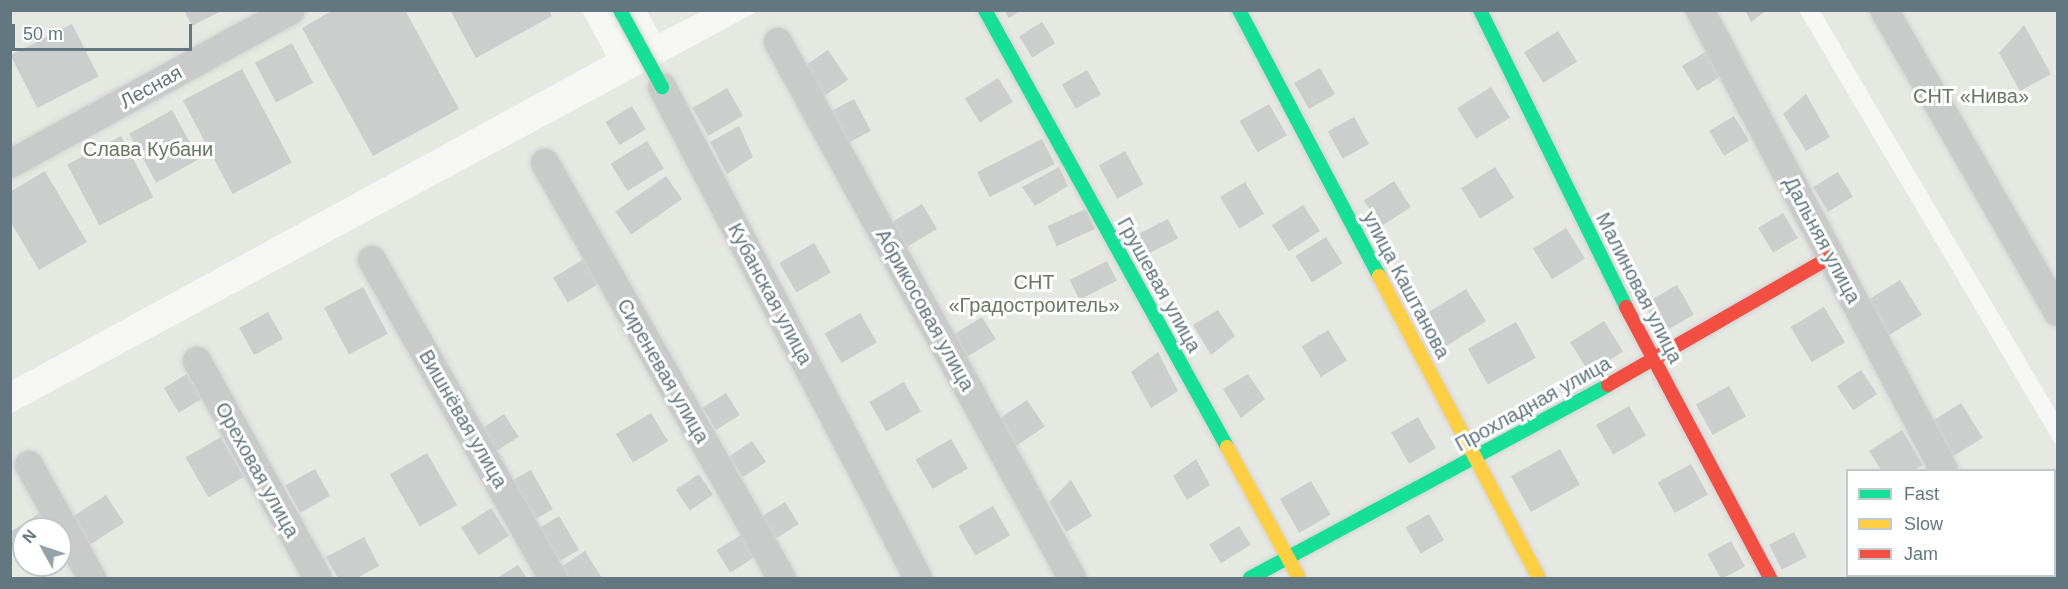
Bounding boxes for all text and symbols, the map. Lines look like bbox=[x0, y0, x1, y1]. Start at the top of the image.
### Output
scale bar bbox=[15, 12, 195, 50]
text: 50 m bbox=[23, 24, 63, 44]
street label: Лесная bbox=[116, 60, 186, 114]
park label: СНТ «Нива» bbox=[1913, 84, 2029, 108]
park label: Слава Кубани bbox=[83, 137, 213, 161]
street label: Дальняя улица bbox=[1779, 173, 1865, 307]
street label: улица Каштанова bbox=[1357, 207, 1455, 363]
street label: Малиновая улица bbox=[1591, 209, 1687, 367]
street label: Грушевая улица bbox=[1112, 213, 1206, 357]
street label: Кубанская улица bbox=[723, 219, 817, 369]
street label: Абрикосовая улица bbox=[871, 225, 979, 395]
park label: СНТ «Градостроитель» bbox=[948, 271, 1120, 318]
street label: Сиреневая улица bbox=[612, 294, 714, 448]
street label: Вишнёвая улица bbox=[414, 346, 512, 492]
street label: Прохладная улица bbox=[1451, 351, 1615, 457]
street label: Ореховая улица bbox=[210, 398, 304, 542]
legend bbox=[1846, 469, 2056, 577]
text: Fast bbox=[1904, 484, 1939, 504]
text: Slow bbox=[1904, 514, 1943, 534]
north arrow bbox=[12, 517, 72, 577]
text: N bbox=[19, 527, 40, 546]
text: Jam bbox=[1904, 544, 1938, 564]

